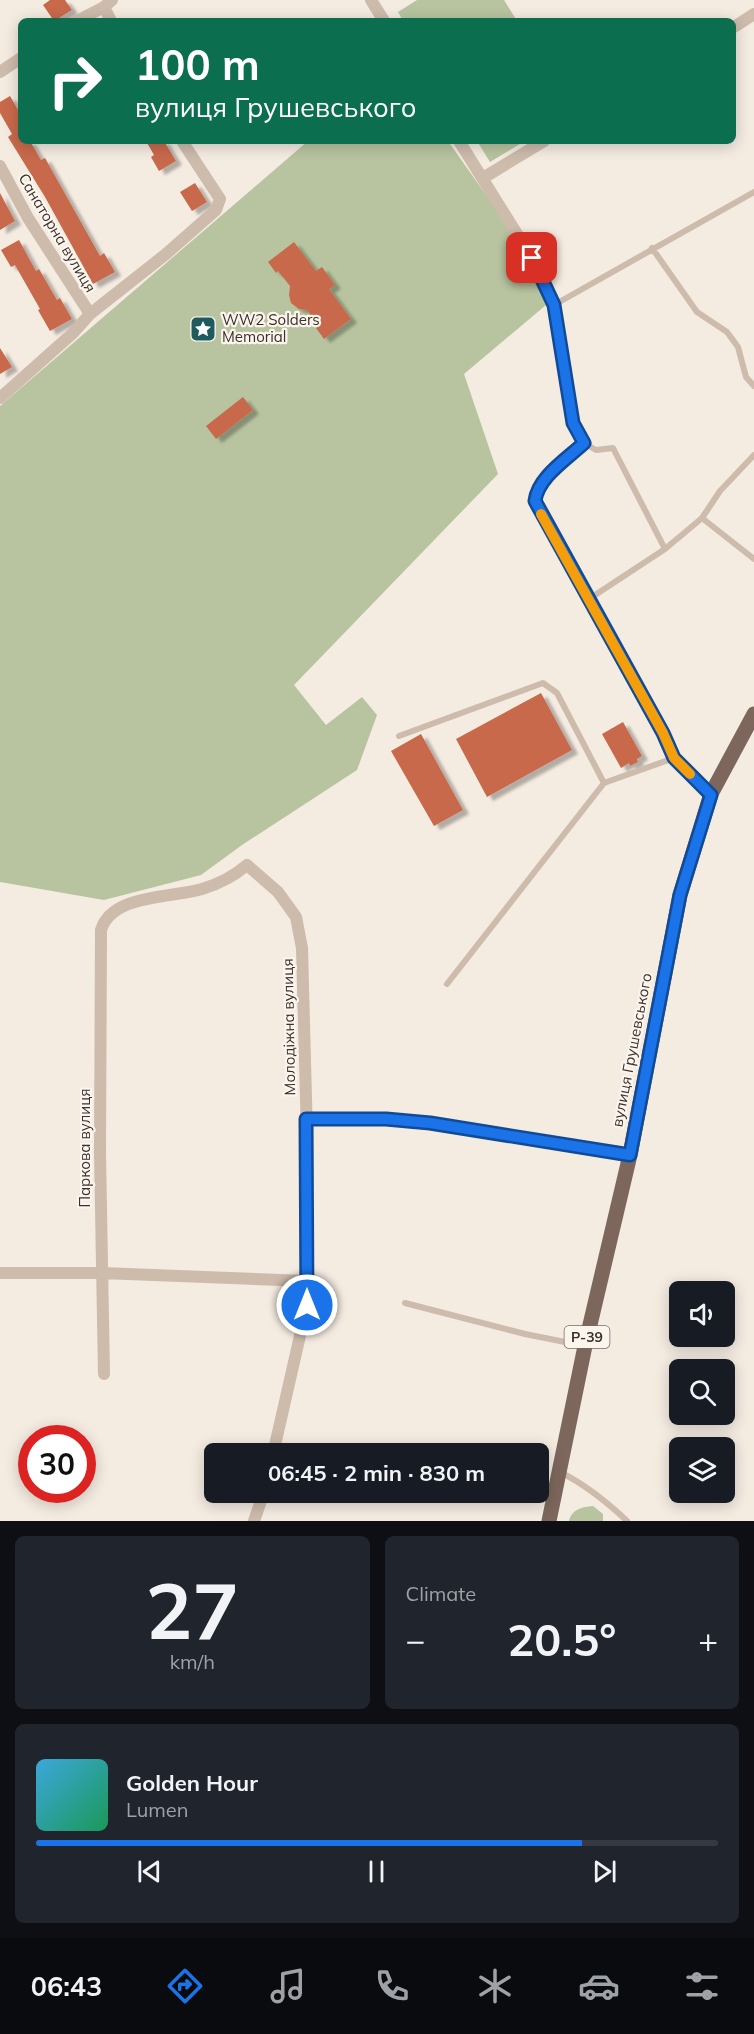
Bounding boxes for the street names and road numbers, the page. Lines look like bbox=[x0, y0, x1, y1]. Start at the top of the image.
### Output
street label: Санаторна вулиця bbox=[14, 170, 100, 296]
street label: Молодіжна вулиця bbox=[278, 958, 299, 1096]
street label: вулиця Грушевського bbox=[607, 971, 656, 1128]
street label: Паркова вулиця bbox=[75, 1088, 94, 1208]
road number: Р-39 bbox=[564, 1326, 610, 1348]

